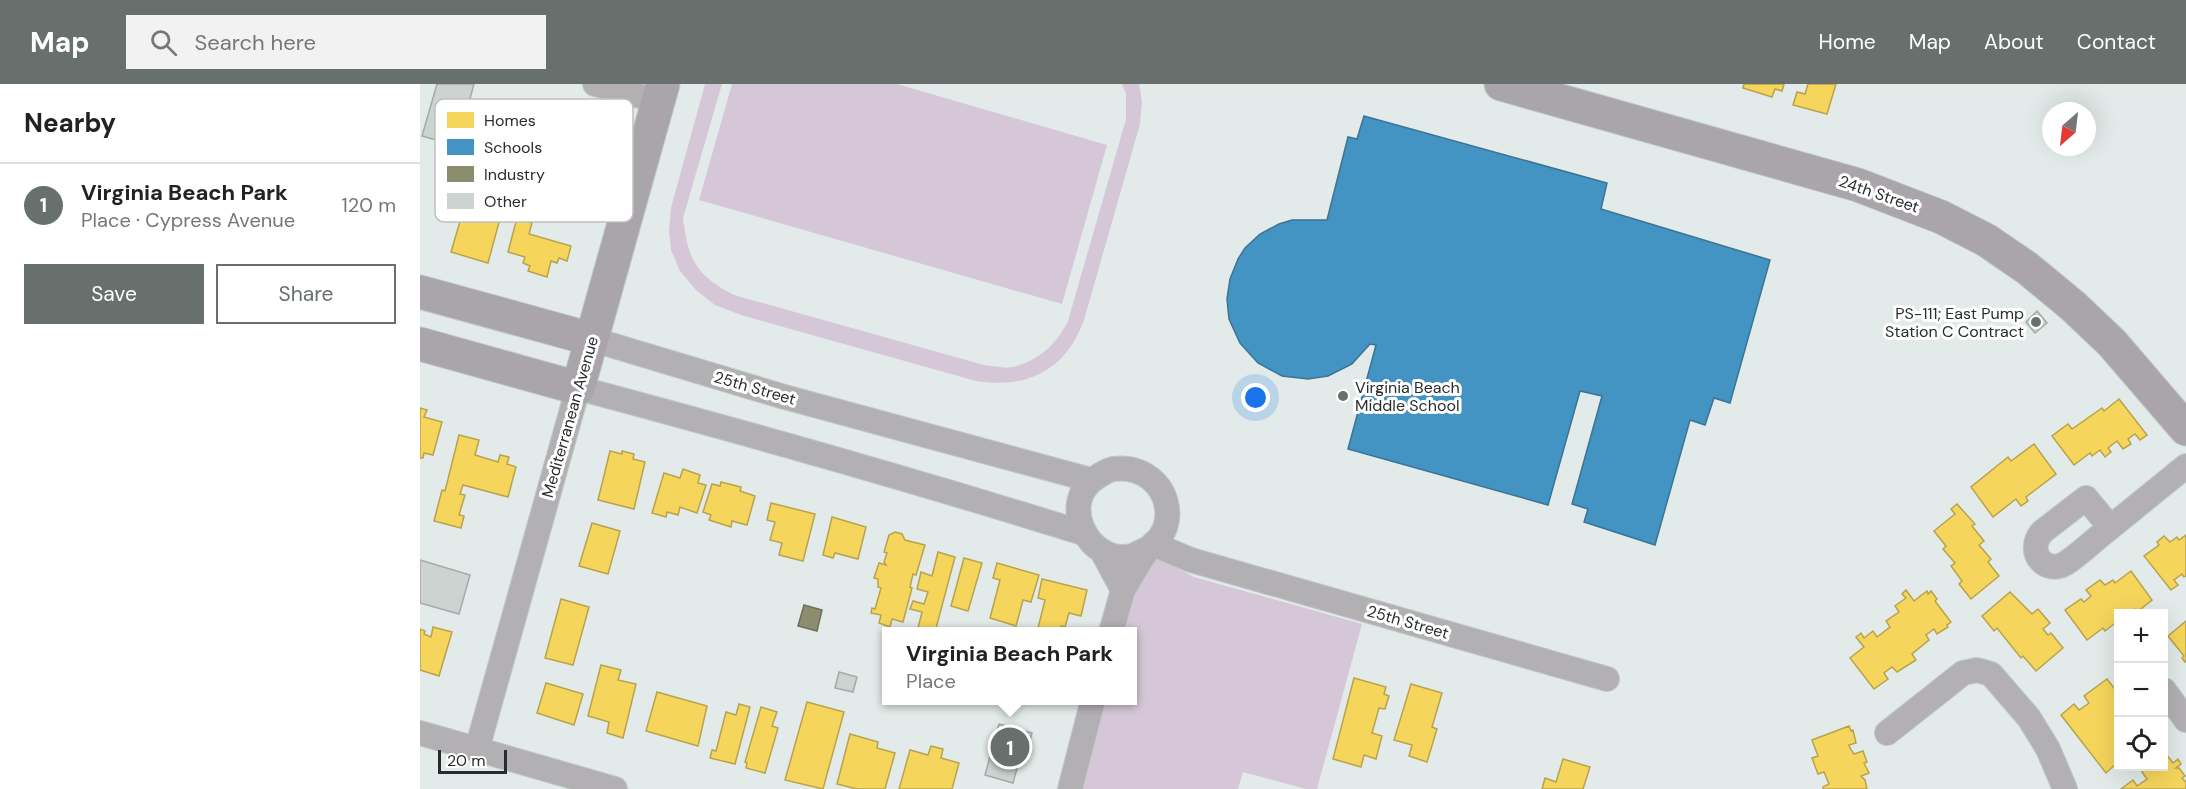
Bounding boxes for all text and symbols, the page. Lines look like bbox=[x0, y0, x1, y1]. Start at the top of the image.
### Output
search box bbox=[126, 15, 546, 69]
text: Map bbox=[30, 24, 90, 61]
icon: search bbox=[147, 26, 180, 59]
text: Search here bbox=[195, 28, 316, 57]
text: Home bbox=[1818, 28, 1876, 56]
text: Map bbox=[1909, 28, 1951, 56]
text: About bbox=[1984, 28, 2044, 56]
text: Contact bbox=[2077, 28, 2156, 56]
legend bbox=[435, 99, 633, 222]
north arrow bbox=[2042, 102, 2096, 156]
text: Nearby bbox=[24, 106, 116, 140]
text: Homes bbox=[484, 110, 536, 131]
text: Schools bbox=[484, 137, 542, 158]
text: Industry bbox=[484, 164, 545, 185]
street label: 24th Street bbox=[1836, 170, 1922, 218]
text: Virginia Beach Park bbox=[81, 178, 288, 207]
text: Other bbox=[484, 191, 527, 212]
text: 1 bbox=[40, 192, 47, 218]
text: 120 m bbox=[342, 192, 396, 218]
text: Place · Cypress Avenue bbox=[81, 207, 295, 233]
button: Save bbox=[24, 264, 204, 324]
button: Share bbox=[216, 264, 396, 324]
place label: PS-111; East Pump Station C Contract bbox=[1885, 303, 2024, 342]
marker: PS-111; East Pump Station C Contract bbox=[2029, 315, 2043, 329]
street label: Mediterranean Avenue bbox=[537, 334, 603, 500]
street label: 25th Street bbox=[712, 366, 798, 410]
place label: Virginia Beach Middle School bbox=[1355, 377, 1460, 416]
your location bbox=[1241, 383, 1270, 412]
marker: Virginia Beach Middle School bbox=[1336, 389, 1350, 403]
street label: 25th Street bbox=[1365, 600, 1451, 644]
map controls bbox=[2114, 609, 2168, 771]
button: + bbox=[2114, 609, 2168, 663]
popup bbox=[882, 627, 1137, 705]
text: Virginia Beach Park bbox=[906, 639, 1113, 668]
button: − bbox=[2114, 663, 2168, 717]
text: Place bbox=[906, 668, 956, 694]
button: locate bbox=[2114, 717, 2168, 771]
pin: 1 bbox=[990, 724, 1030, 770]
scale bar bbox=[438, 747, 507, 774]
text: 20 m bbox=[447, 750, 486, 771]

